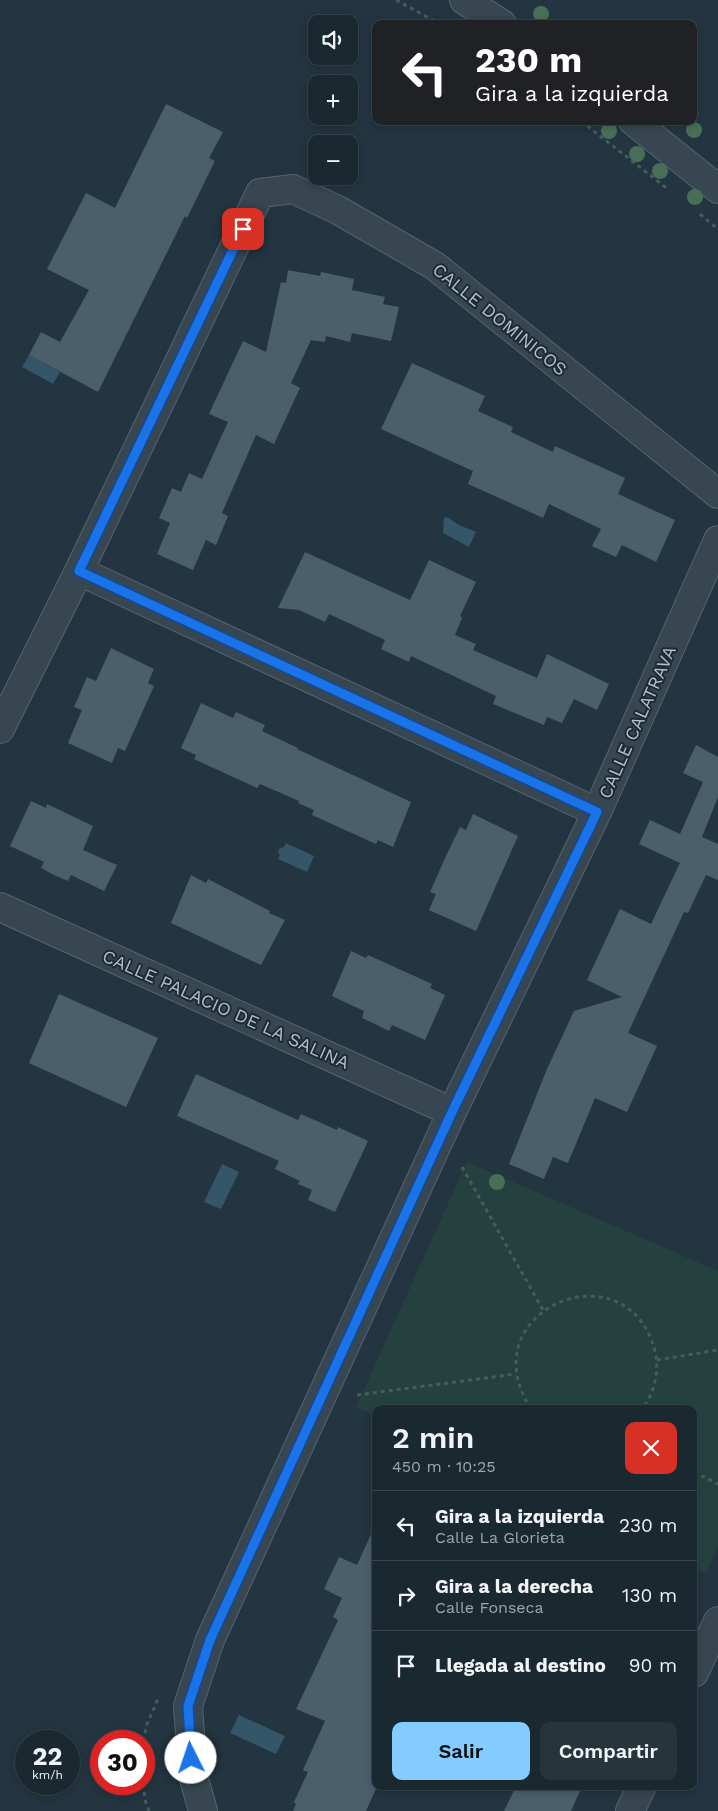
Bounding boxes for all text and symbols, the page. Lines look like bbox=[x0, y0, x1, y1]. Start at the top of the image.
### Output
map controls bbox=[308, 15, 358, 185]
button: sound bbox=[308, 15, 358, 65]
text: 230 m bbox=[475, 39, 582, 81]
icon: left bbox=[392, 40, 457, 105]
button: + bbox=[308, 75, 358, 125]
text: Gira a la izquierda bbox=[475, 81, 669, 106]
button: − bbox=[308, 135, 358, 185]
pin bbox=[222, 208, 264, 250]
icon: arrive bbox=[229, 215, 257, 243]
street label: CALLE DOMINICOS bbox=[429, 258, 571, 380]
street label: CALLE CALATRAVA bbox=[594, 642, 680, 802]
street label: CALLE PALACIO DE LA SALINA bbox=[99, 945, 353, 1073]
text: 2 min bbox=[392, 1420, 474, 1455]
button: close bbox=[625, 1422, 677, 1474]
text: 450 m · 10:25 bbox=[392, 1457, 496, 1476]
text: Gira a la izquierda bbox=[435, 1505, 604, 1528]
icon: left bbox=[392, 1512, 420, 1540]
text: 230 m bbox=[619, 1514, 677, 1537]
text: Calle La Glorieta bbox=[435, 1528, 565, 1547]
text: Gira a la derecha bbox=[435, 1575, 593, 1598]
icon: right bbox=[392, 1582, 420, 1610]
text: 130 m bbox=[622, 1584, 677, 1607]
text: Calle Fonseca bbox=[435, 1598, 544, 1617]
icon: arrive bbox=[392, 1652, 420, 1680]
text: Llegada al destino bbox=[435, 1654, 606, 1677]
text: 90 m bbox=[629, 1654, 677, 1677]
button: Salir bbox=[392, 1722, 530, 1780]
button: Compartir bbox=[540, 1722, 677, 1780]
speed limit sign: 30 bbox=[90, 1730, 155, 1795]
position arrow bbox=[164, 1731, 216, 1783]
text: 22 bbox=[33, 1742, 62, 1771]
text: km/h bbox=[32, 1768, 63, 1782]

